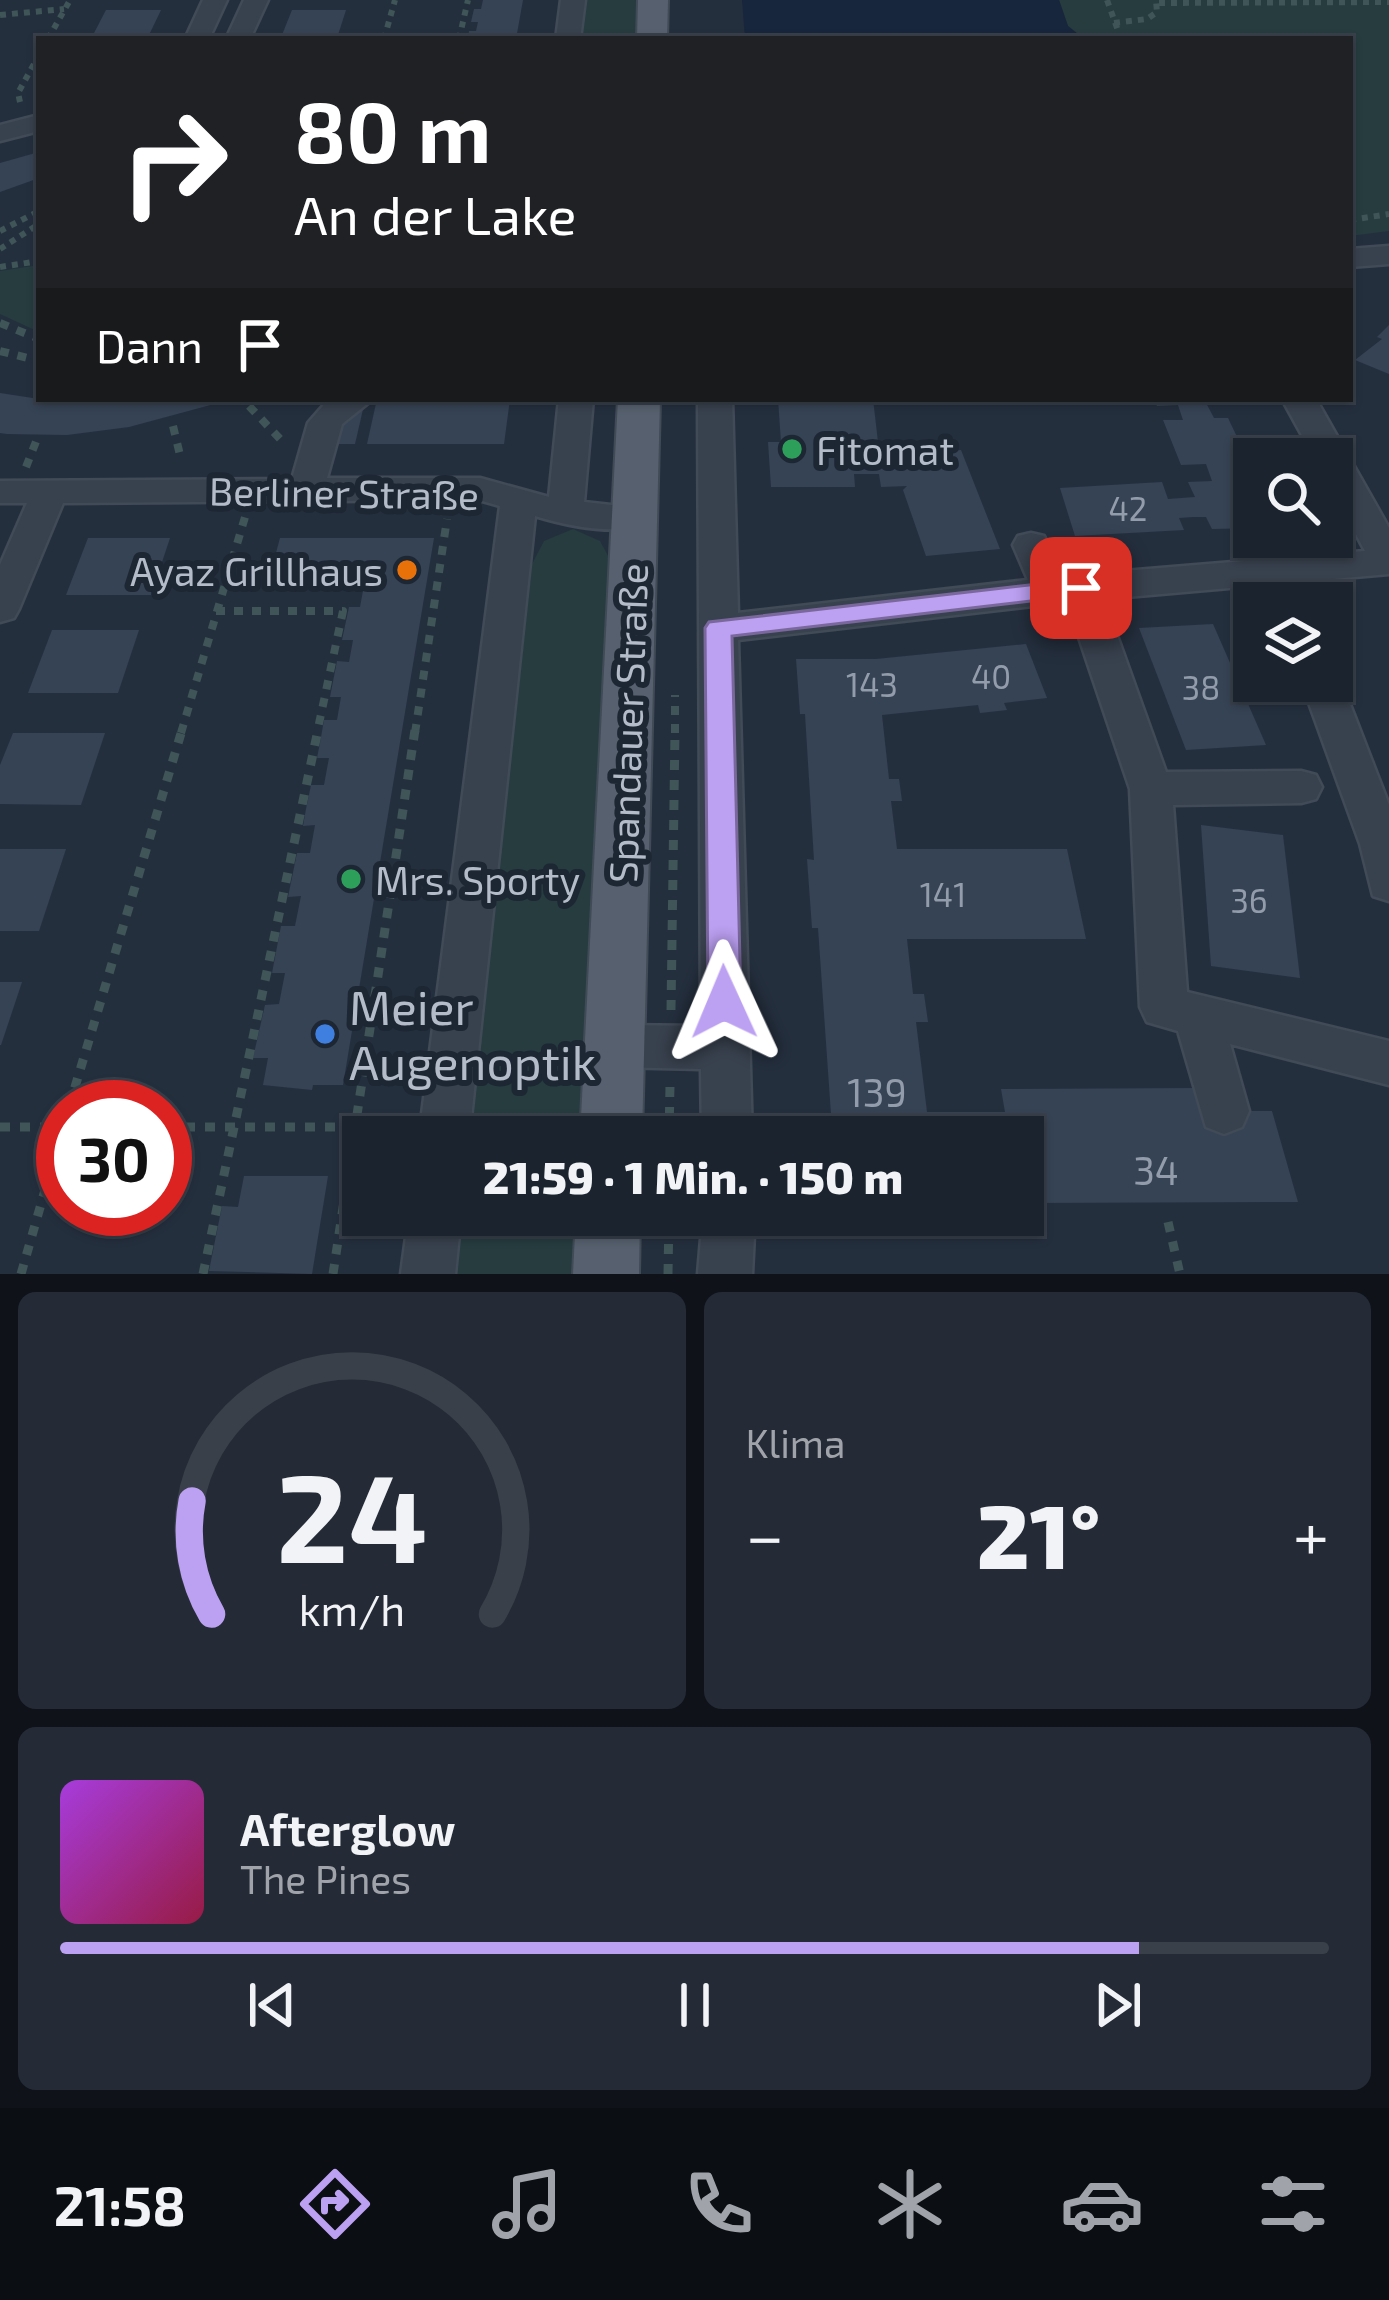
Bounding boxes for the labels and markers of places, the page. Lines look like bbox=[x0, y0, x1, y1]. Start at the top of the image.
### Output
place label: Fitomat bbox=[816, 426, 954, 473]
marker: Fitomat bbox=[779, 436, 805, 462]
pin bbox=[1030, 537, 1132, 639]
place label: Ayaz Grillhaus bbox=[130, 547, 383, 594]
marker: Ayaz Grillhaus bbox=[394, 557, 420, 583]
place label: Mrs. Sporty bbox=[375, 856, 580, 903]
marker: Mrs. Sporty bbox=[338, 866, 364, 892]
place label: Meier Augenoptik bbox=[349, 977, 596, 1090]
marker: Meier Augenoptik bbox=[312, 1021, 338, 1047]

